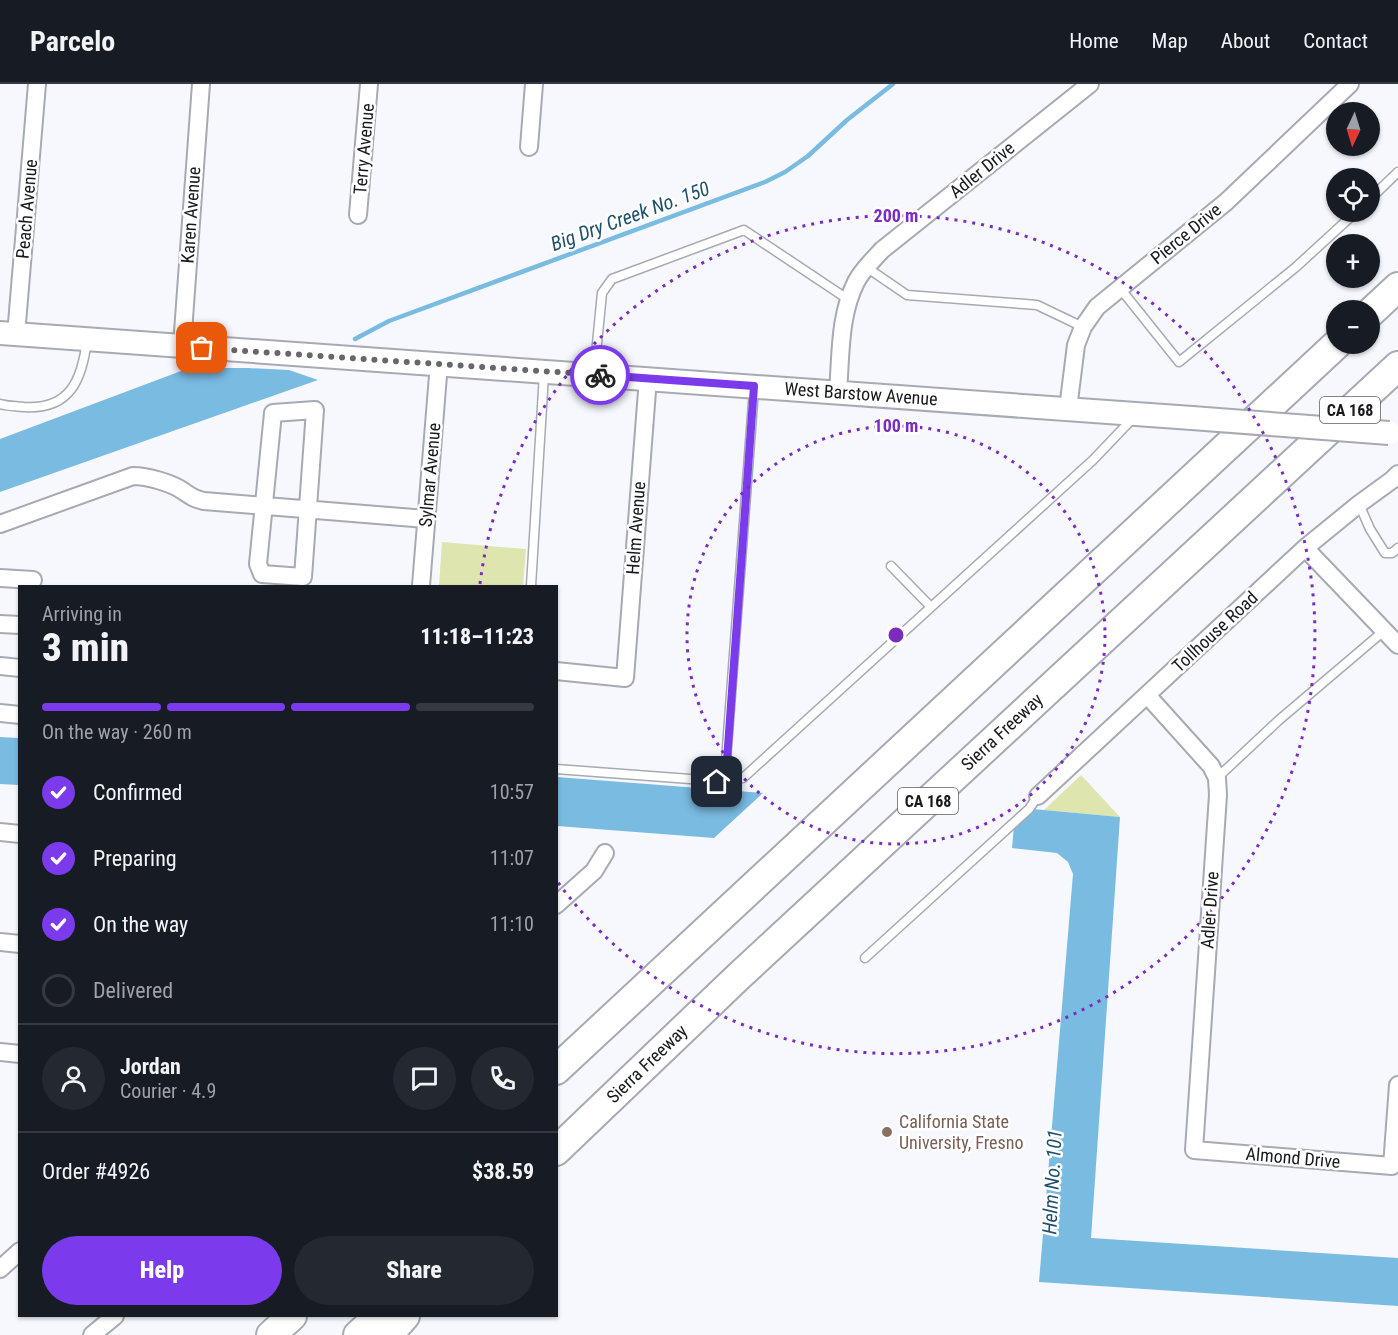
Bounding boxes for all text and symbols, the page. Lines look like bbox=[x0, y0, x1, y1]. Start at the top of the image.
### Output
text: Parcelo bbox=[30, 25, 115, 58]
text: Home bbox=[1069, 29, 1119, 53]
text: Map bbox=[1152, 29, 1188, 53]
text: About bbox=[1221, 29, 1270, 53]
text: Contact bbox=[1303, 29, 1368, 53]
street label: Terry Avenue bbox=[349, 102, 378, 195]
north arrow bbox=[1326, 102, 1380, 156]
map controls bbox=[1326, 102, 1380, 354]
street label: Adler Drive bbox=[945, 137, 1018, 202]
street label: Peach Avenue bbox=[12, 158, 41, 260]
street label: Karen Avenue bbox=[177, 166, 204, 264]
button: locate bbox=[1326, 168, 1380, 222]
water label: Big Dry Creek No. 150 bbox=[547, 176, 713, 256]
street label: Pierce Drive bbox=[1146, 199, 1225, 268]
text: 200 m bbox=[874, 205, 918, 226]
button: + bbox=[1326, 234, 1380, 288]
button: − bbox=[1326, 300, 1380, 354]
pin bbox=[176, 322, 227, 373]
icon: bag bbox=[185, 331, 218, 364]
courier bbox=[570, 345, 630, 405]
icon: bike bbox=[584, 359, 617, 392]
street label: West Barstow Avenue bbox=[784, 378, 938, 409]
road number: CA 168 bbox=[1320, 397, 1380, 423]
text: 100 m bbox=[874, 415, 918, 436]
street label: Sylmar Avenue bbox=[414, 422, 445, 528]
street label: Helm Avenue bbox=[622, 481, 649, 575]
street label: Tollhouse Road bbox=[1168, 587, 1262, 677]
text: Arriving in bbox=[42, 602, 122, 626]
text: 11:18–11:23 bbox=[420, 624, 534, 649]
text: 3 min bbox=[42, 625, 129, 671]
centre of rings bbox=[886, 625, 906, 645]
street label: Sierra Freeway bbox=[957, 688, 1047, 775]
text: On the way · 260 m bbox=[42, 720, 192, 744]
pin bbox=[691, 756, 742, 807]
icon: home bbox=[700, 765, 733, 798]
icon: check bbox=[42, 776, 75, 809]
text: Confirmed bbox=[93, 780, 182, 805]
text: 10:57 bbox=[490, 780, 534, 804]
road number: CA 168 bbox=[898, 788, 958, 814]
icon: check bbox=[42, 842, 75, 875]
text: Preparing bbox=[93, 846, 177, 871]
text: 11:07 bbox=[490, 846, 534, 870]
street label: Adler Drive bbox=[1196, 871, 1223, 949]
icon: check bbox=[42, 908, 75, 941]
text: On the way bbox=[93, 912, 188, 937]
text: 11:10 bbox=[490, 912, 534, 936]
text: Delivered bbox=[93, 978, 173, 1003]
street label: Sierra Freeway bbox=[602, 1020, 692, 1107]
button: person bbox=[42, 1047, 105, 1110]
button: chat bbox=[393, 1047, 456, 1110]
button: phone bbox=[471, 1047, 534, 1110]
text: Jordan bbox=[120, 1054, 181, 1079]
text: Courier · 4.9 bbox=[120, 1079, 216, 1103]
place label: California State University, Fresno bbox=[899, 1111, 1024, 1153]
marker: California State University, Fresno bbox=[880, 1125, 894, 1139]
water label: Helm No. 101 bbox=[1037, 1129, 1067, 1235]
street label: Almond Drive bbox=[1245, 1143, 1341, 1172]
text: Order #4926 bbox=[42, 1159, 150, 1184]
text: $38.59 bbox=[472, 1159, 534, 1184]
button: Help bbox=[42, 1236, 282, 1305]
button: Share bbox=[294, 1236, 534, 1305]

